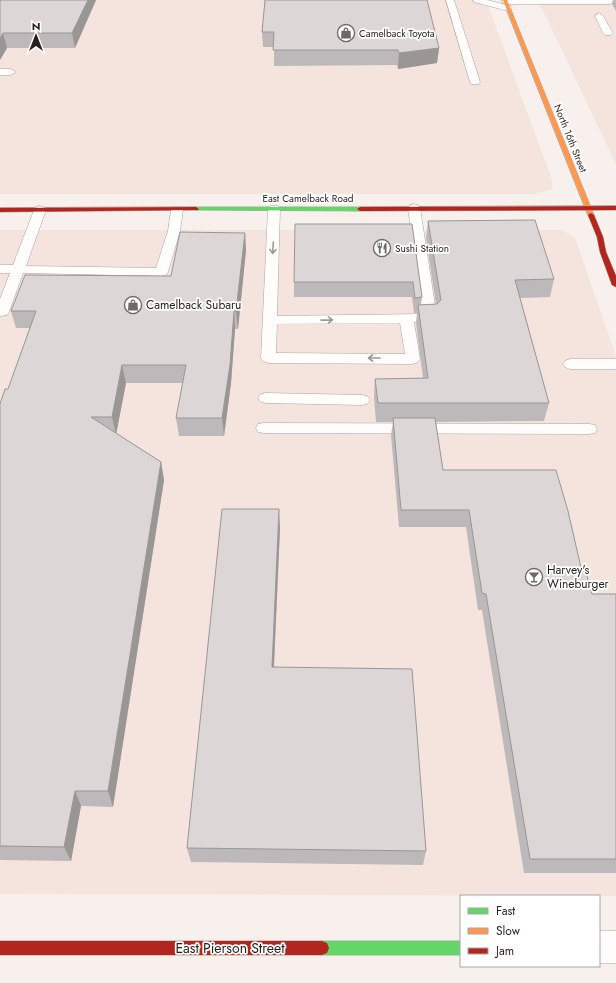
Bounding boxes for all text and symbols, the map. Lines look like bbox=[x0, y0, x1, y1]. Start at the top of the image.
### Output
north arrow bbox=[16, 16, 56, 56]
text: N bbox=[32, 18, 40, 34]
shop icon: Camelback Toyota bbox=[336, 23, 356, 43]
place label: Camelback Toyota bbox=[359, 26, 435, 41]
street label: North 16th Street bbox=[550, 102, 591, 175]
street label: East Camelback Road bbox=[263, 191, 353, 206]
restaurant icon: Sushi Station bbox=[372, 238, 392, 258]
one-way arrow bbox=[269, 241, 277, 254]
place label: Sushi Station bbox=[395, 241, 449, 256]
shop icon: Camelback Subaru bbox=[123, 295, 143, 315]
place label: Camelback Subaru bbox=[146, 296, 241, 314]
one-way arrow bbox=[320, 316, 333, 324]
one-way arrow bbox=[368, 354, 381, 362]
place label: Harvey's Wineburger bbox=[547, 561, 610, 593]
bar icon: Harvey's Wineburger bbox=[524, 567, 544, 587]
legend bbox=[460, 895, 600, 967]
text: Fast bbox=[496, 902, 515, 920]
text: Slow bbox=[496, 922, 521, 940]
street label: East Pierson Street bbox=[175, 938, 285, 958]
text: Jam bbox=[494, 942, 514, 960]

